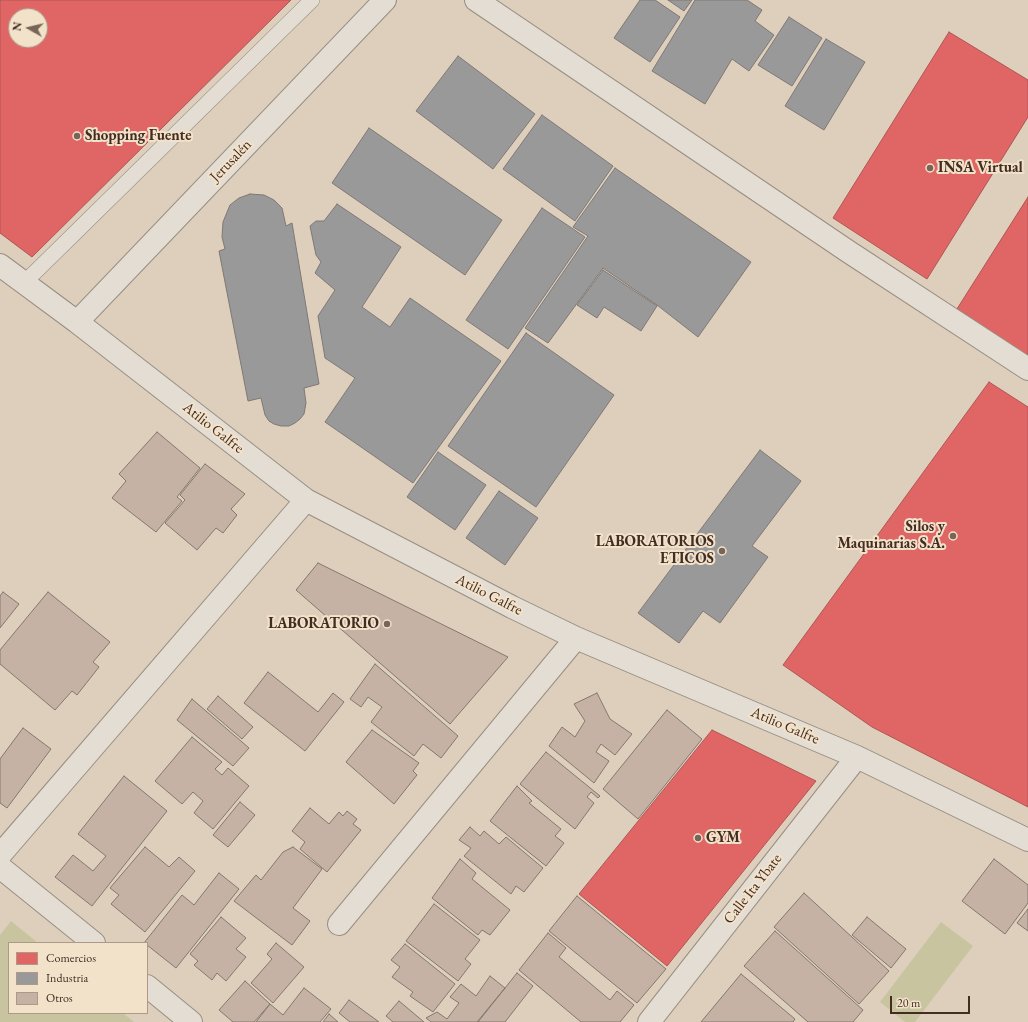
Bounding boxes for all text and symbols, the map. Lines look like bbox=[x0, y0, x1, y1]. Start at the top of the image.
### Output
north arrow bbox=[8, 8, 48, 48]
text: N bbox=[10, 21, 25, 32]
place label: Shopping Fuente bbox=[85, 127, 191, 145]
marker: Shopping Fuente bbox=[72, 131, 82, 141]
street label: Jerusalén bbox=[206, 136, 256, 186]
place label: INSA Virtual bbox=[938, 159, 1023, 177]
marker: INSA Virtual bbox=[925, 163, 935, 173]
street label: Atilio Galfre bbox=[179, 399, 247, 457]
place label: Silos y Maquinarias S.A. bbox=[837, 518, 945, 553]
marker: Silos y Maquinarias S.A. bbox=[948, 531, 958, 541]
place label: LABORATORIOS ETICOS bbox=[596, 533, 714, 568]
marker: LABORATORIOS ETICOS bbox=[717, 546, 727, 556]
street label: Atilio Galfre bbox=[453, 570, 525, 620]
place label: LABORATORIO bbox=[268, 615, 379, 633]
marker: LABORATORIO bbox=[382, 619, 392, 629]
street label: Atilio Galfre bbox=[748, 704, 822, 748]
place label: GYM bbox=[706, 829, 740, 847]
marker: GYM bbox=[693, 833, 703, 843]
street label: Calle Ita Ybate bbox=[720, 850, 786, 928]
legend bbox=[8, 942, 148, 1014]
text: Comercios bbox=[46, 950, 96, 966]
text: Industria bbox=[46, 970, 88, 986]
scale bar bbox=[892, 988, 972, 1014]
text: Otros bbox=[46, 990, 73, 1006]
text: 20 m bbox=[897, 995, 920, 1011]

